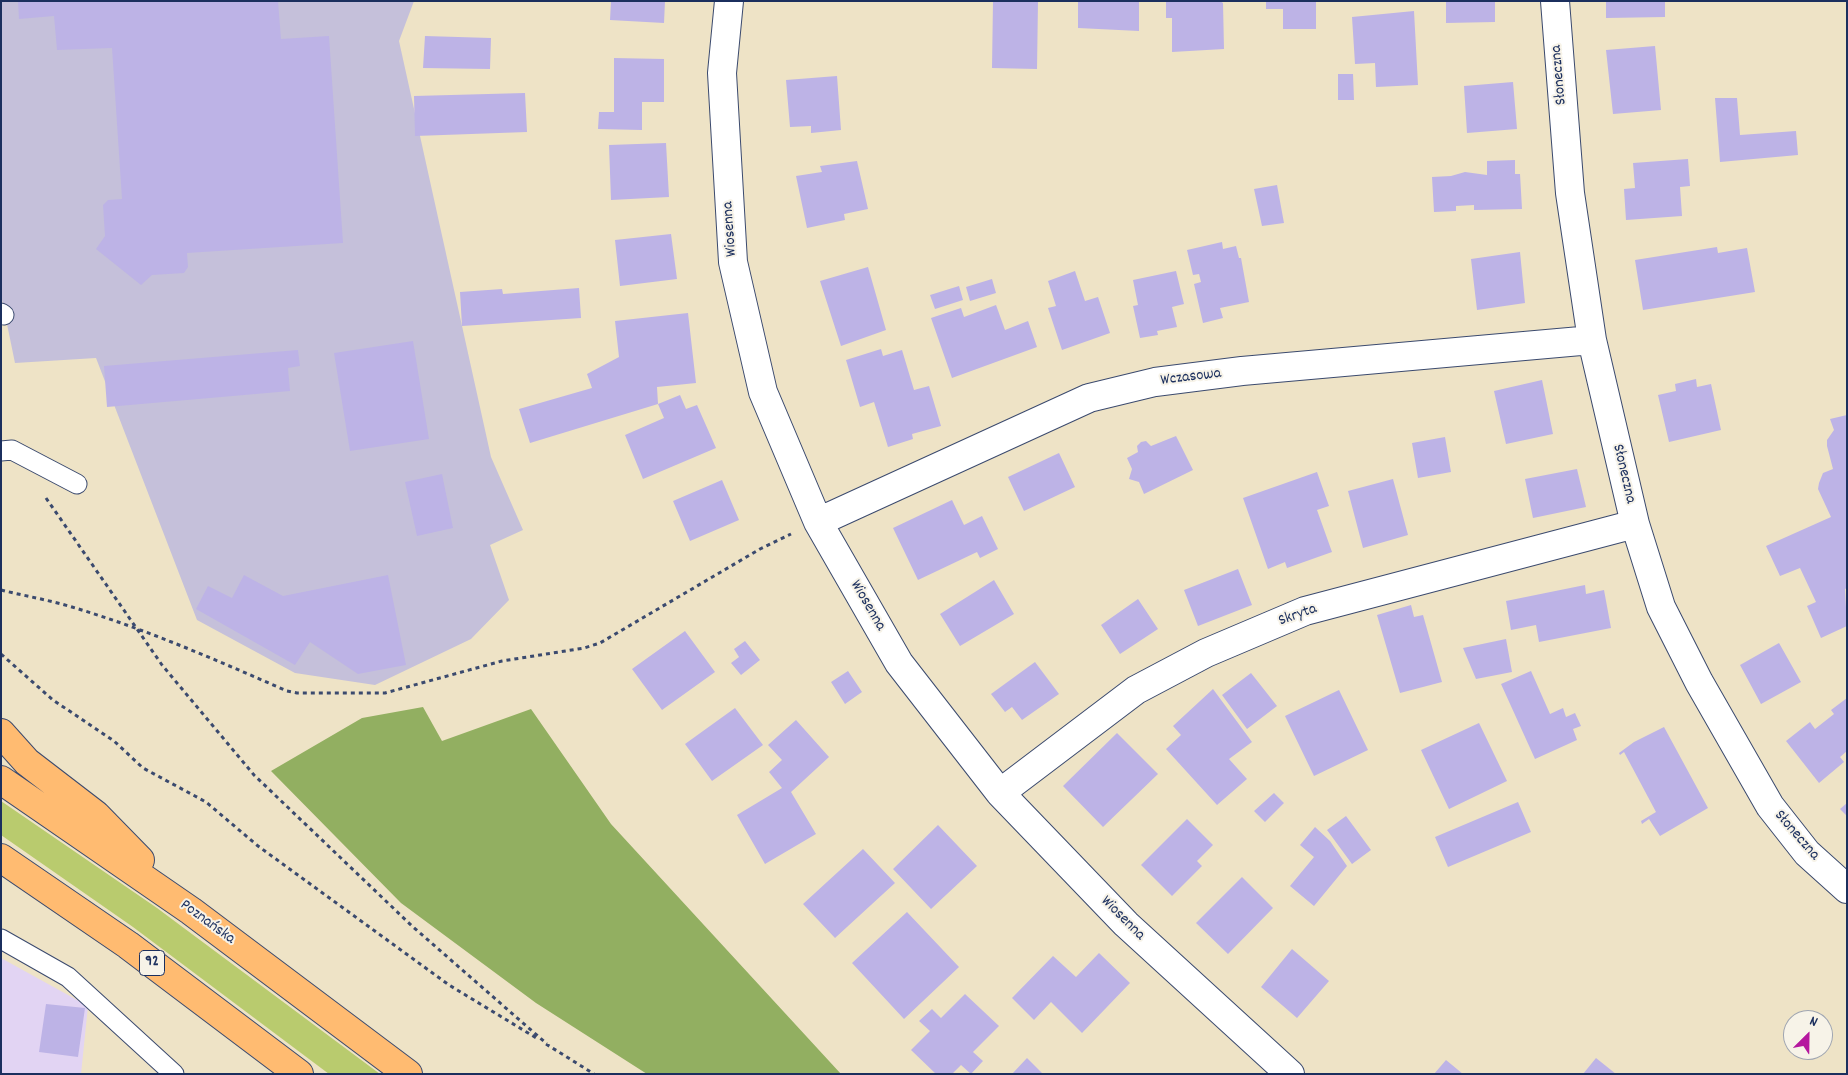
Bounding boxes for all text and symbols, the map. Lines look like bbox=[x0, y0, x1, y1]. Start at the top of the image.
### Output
street label: Słoneczna bbox=[1548, 44, 1572, 106]
street label: Wiosenna bbox=[719, 201, 743, 257]
street label: Wczasowa bbox=[1160, 365, 1222, 391]
street label: Słoneczna bbox=[1607, 443, 1639, 505]
street label: Wiosenna bbox=[845, 577, 889, 635]
street label: Skryta bbox=[1276, 600, 1320, 632]
street label: Słoneczna bbox=[1769, 807, 1823, 865]
street label: Wiosenna bbox=[1096, 893, 1148, 945]
street label: Poznańska bbox=[176, 897, 238, 949]
road number: 92 bbox=[140, 950, 164, 976]
north arrow bbox=[1783, 1010, 1833, 1060]
text: N bbox=[1806, 1012, 1821, 1033]

